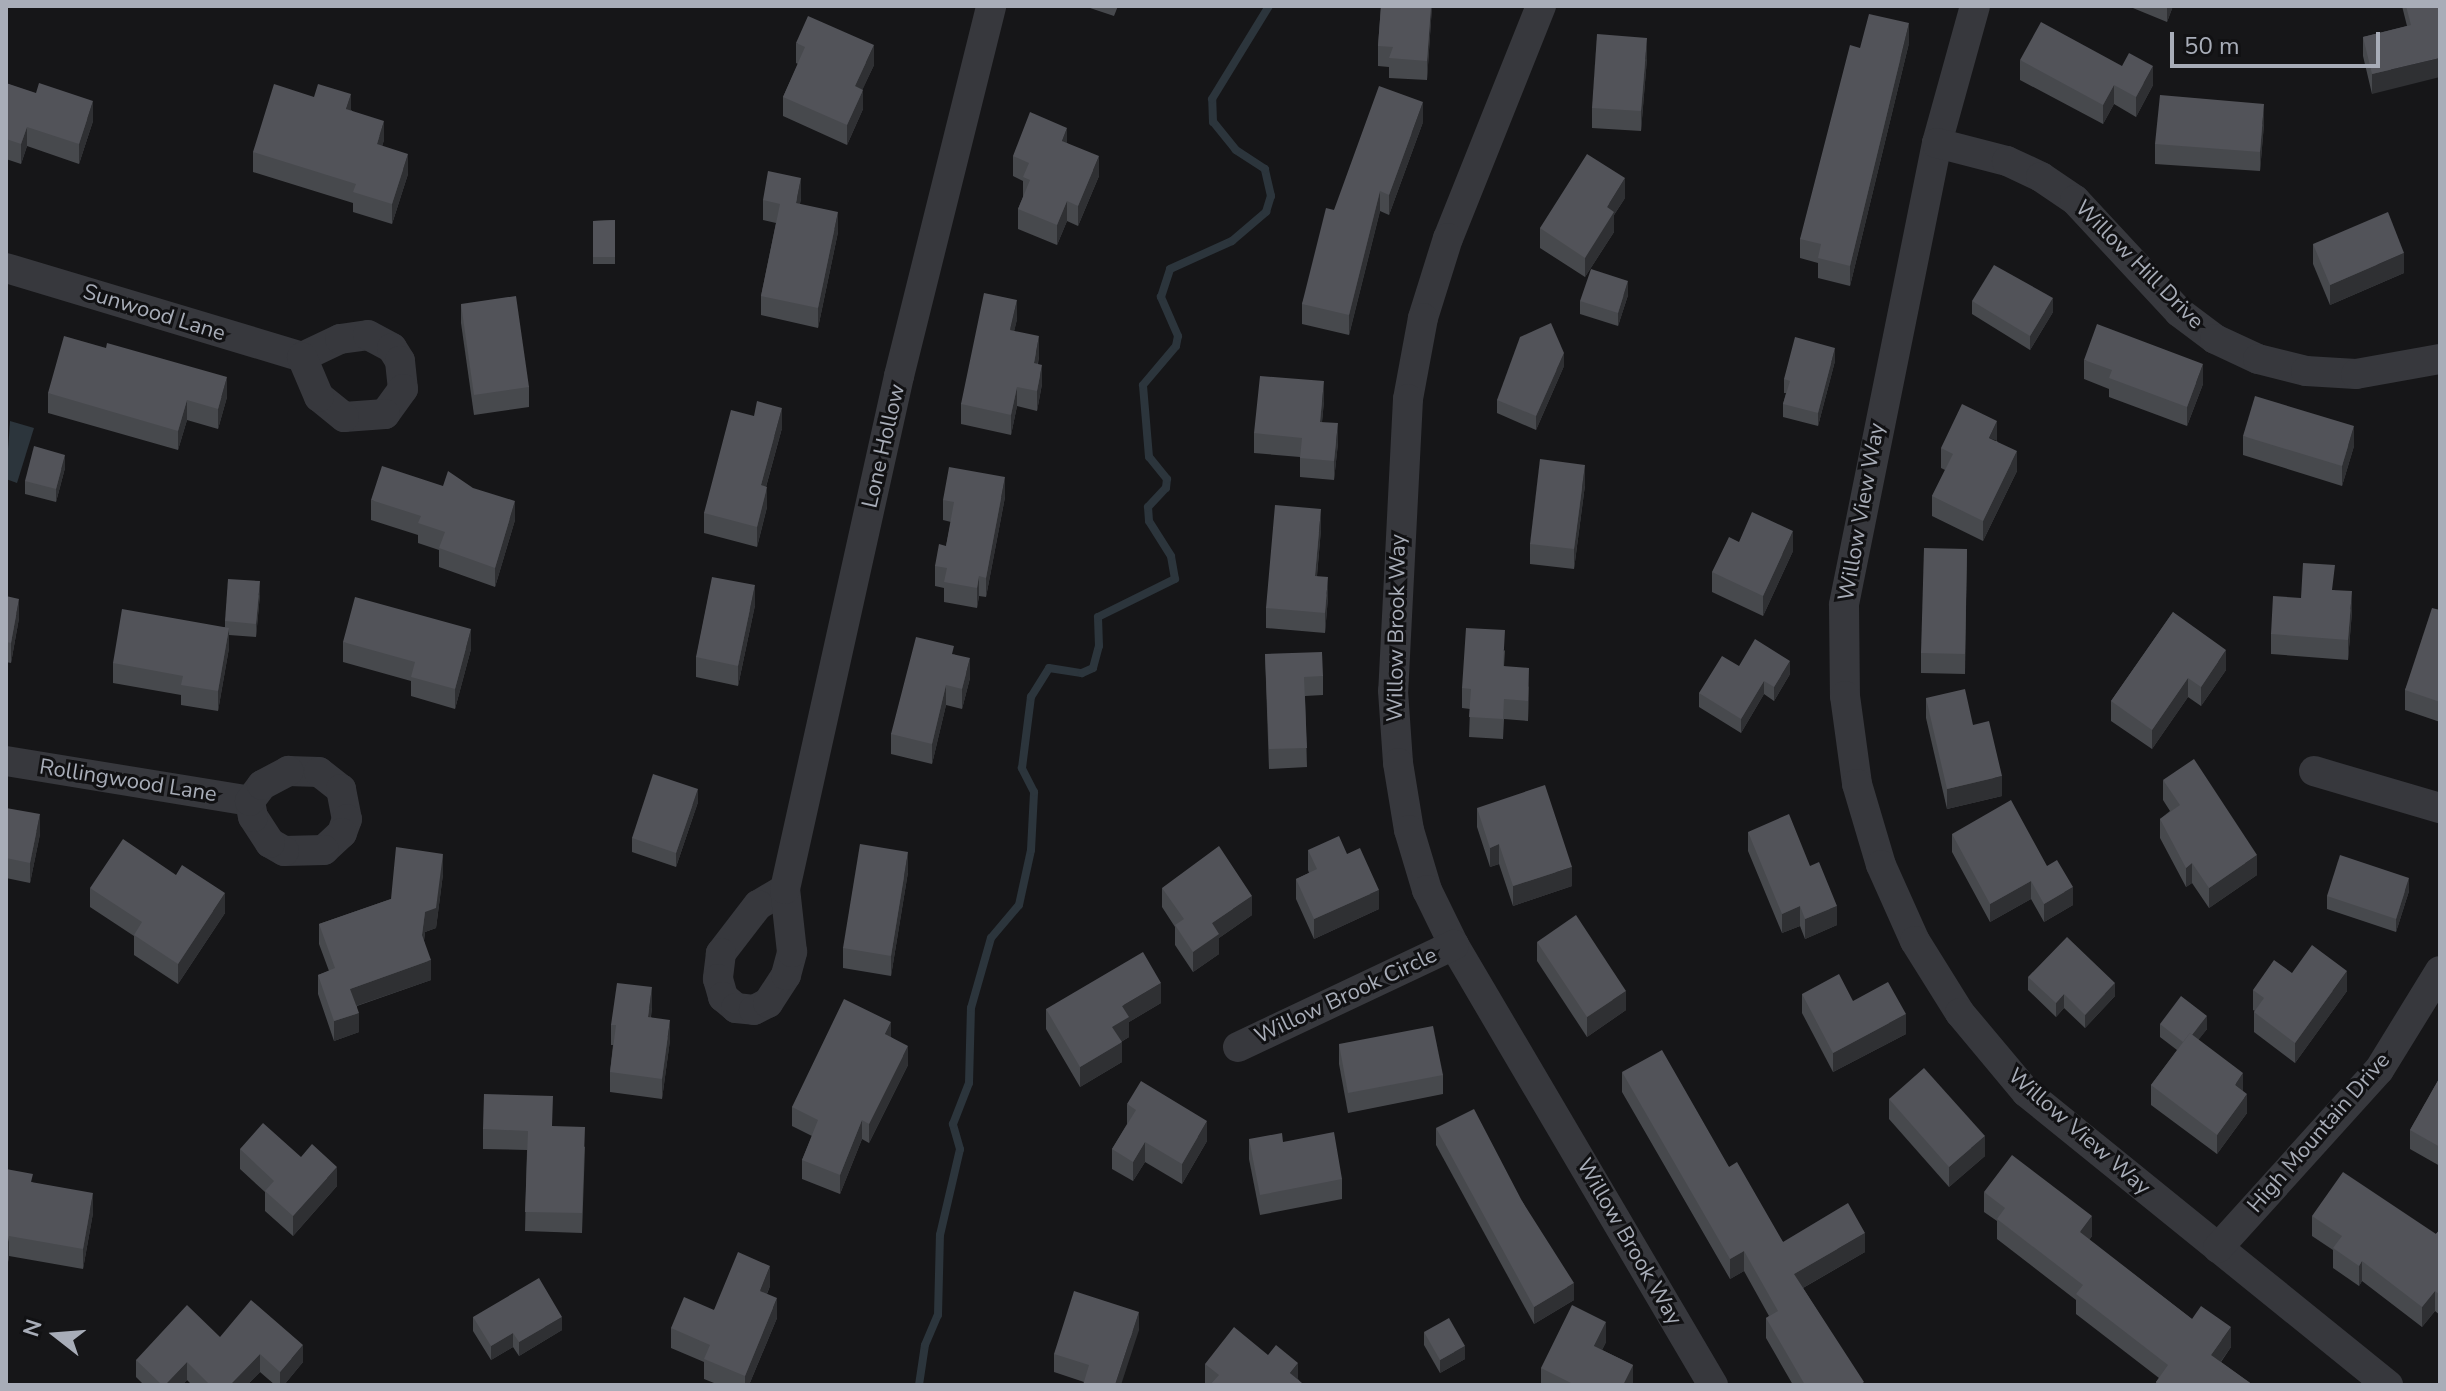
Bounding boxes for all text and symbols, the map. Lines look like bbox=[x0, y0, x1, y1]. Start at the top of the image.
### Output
scale bar bbox=[2174, 16, 2384, 66]
text: 50 m bbox=[2184, 30, 2240, 62]
street label: Willow Hill Drive bbox=[2069, 195, 2209, 335]
street label: Sunwood Lane bbox=[80, 279, 228, 347]
street label: Lone Hollow bbox=[857, 381, 911, 511]
street label: Willow View Way bbox=[1833, 421, 1891, 603]
street label: Willow Brook Way bbox=[1382, 534, 1412, 722]
street label: Rollingwood Lane bbox=[37, 754, 219, 808]
street label: Willow Brook Circle bbox=[1251, 942, 1441, 1050]
street label: High Mountain Drive bbox=[2242, 1048, 2396, 1218]
street label: Willow View Way bbox=[2002, 1063, 2156, 1201]
street label: Willow Brook Way bbox=[1571, 1154, 1687, 1330]
north arrow bbox=[16, 1295, 96, 1375]
text: N bbox=[16, 1316, 50, 1340]

